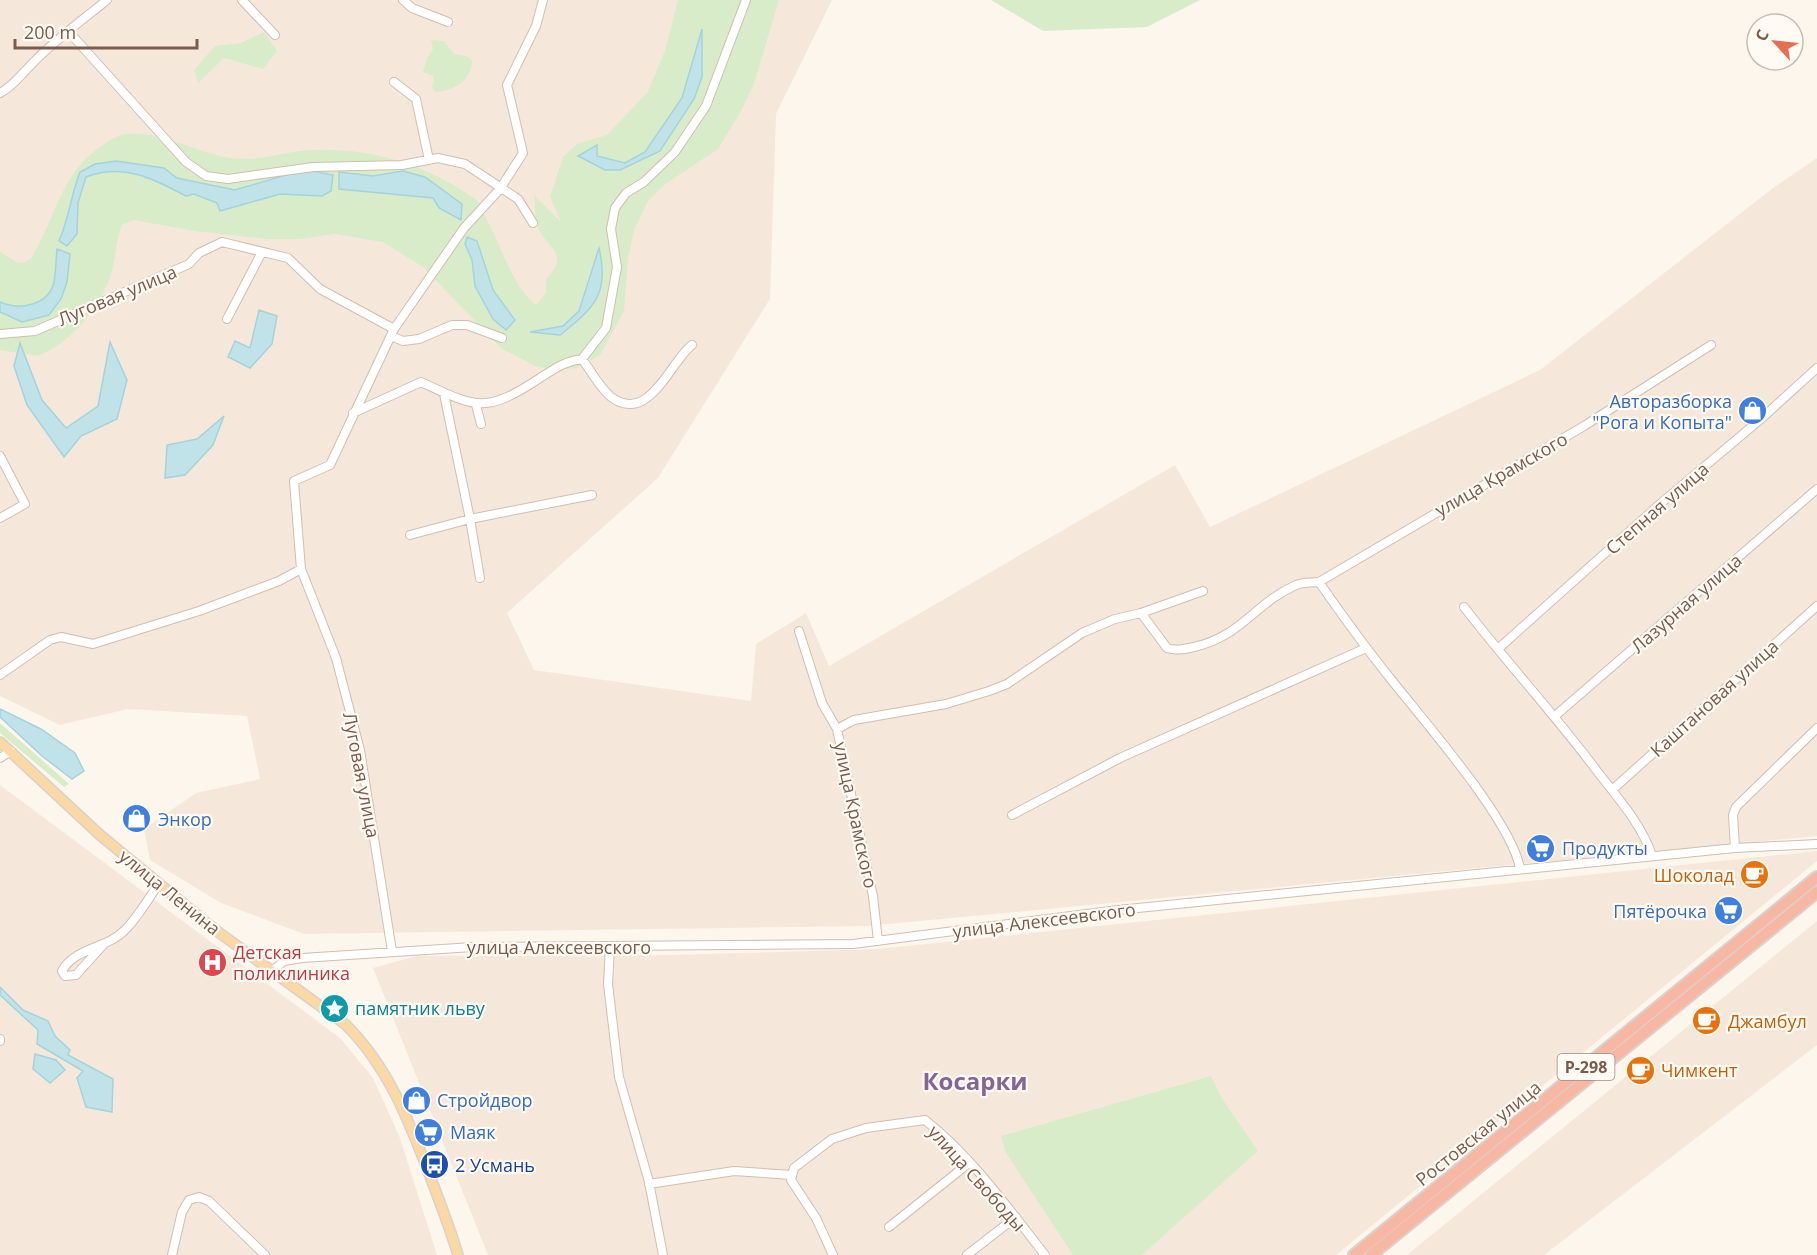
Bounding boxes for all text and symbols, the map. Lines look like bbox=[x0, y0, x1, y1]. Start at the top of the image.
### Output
scale bar bbox=[15, 12, 196, 50]
north arrow bbox=[1745, 12, 1805, 72]
text: 200 m bbox=[24, 20, 76, 44]
text: С bbox=[1750, 26, 1774, 45]
street label: Луговая улица bbox=[54, 259, 180, 331]
place label: Авторазборка "Рога и Копыта" bbox=[1592, 389, 1732, 434]
shop icon: Авторазборка "Рога и Копыта" bbox=[1737, 395, 1769, 427]
street label: улица Крамского bbox=[1430, 426, 1572, 522]
street label: Степная улица bbox=[1600, 457, 1714, 559]
street label: Лазурная улица bbox=[1625, 548, 1747, 658]
street label: Каштановая улица bbox=[1645, 634, 1783, 762]
street label: Луговая улица bbox=[338, 710, 386, 840]
street label: улица Крамского bbox=[829, 740, 883, 890]
shop icon: Энкор bbox=[121, 803, 153, 835]
place label: Энкор bbox=[158, 807, 212, 831]
supermarket icon: Продукты bbox=[1525, 832, 1557, 864]
place label: Продукты bbox=[1562, 836, 1648, 860]
street label: улица Ленина bbox=[114, 844, 226, 940]
cafe icon: Шоколад bbox=[1739, 859, 1771, 891]
place label: Шоколад bbox=[1654, 863, 1734, 887]
supermarket icon: Пятёрочка bbox=[1712, 895, 1744, 927]
street label: улица Алексеевского bbox=[951, 897, 1137, 943]
place label: Пятёрочка bbox=[1613, 899, 1707, 923]
street label: улица Алексеевского bbox=[467, 935, 651, 959]
place label: Детская поликлиника bbox=[233, 940, 350, 985]
hospital icon: Детская поликлиника bbox=[196, 946, 228, 978]
place icon: памятник льву bbox=[318, 992, 350, 1024]
place label: памятник льву bbox=[355, 996, 486, 1020]
cafe icon: Джамбул bbox=[1691, 1005, 1723, 1037]
place label: Джамбул bbox=[1728, 1009, 1807, 1033]
road number: Р-298 bbox=[1558, 1054, 1614, 1080]
cafe icon: Чимкент bbox=[1624, 1054, 1656, 1086]
place label: Чимкент bbox=[1661, 1058, 1738, 1082]
district label: Косарки bbox=[922, 1064, 1028, 1097]
street label: Ростовская улица bbox=[1410, 1075, 1546, 1191]
shop icon: Стройдвор bbox=[400, 1084, 432, 1116]
place label: Стройдвор bbox=[437, 1088, 533, 1112]
supermarket icon: Маяк bbox=[413, 1116, 445, 1148]
place label: Маяк bbox=[450, 1120, 496, 1144]
street label: улица Свободы bbox=[923, 1120, 1031, 1236]
bus stop icon: 2 Усмань bbox=[418, 1149, 450, 1181]
place label: 2 Усмань bbox=[455, 1153, 535, 1177]

